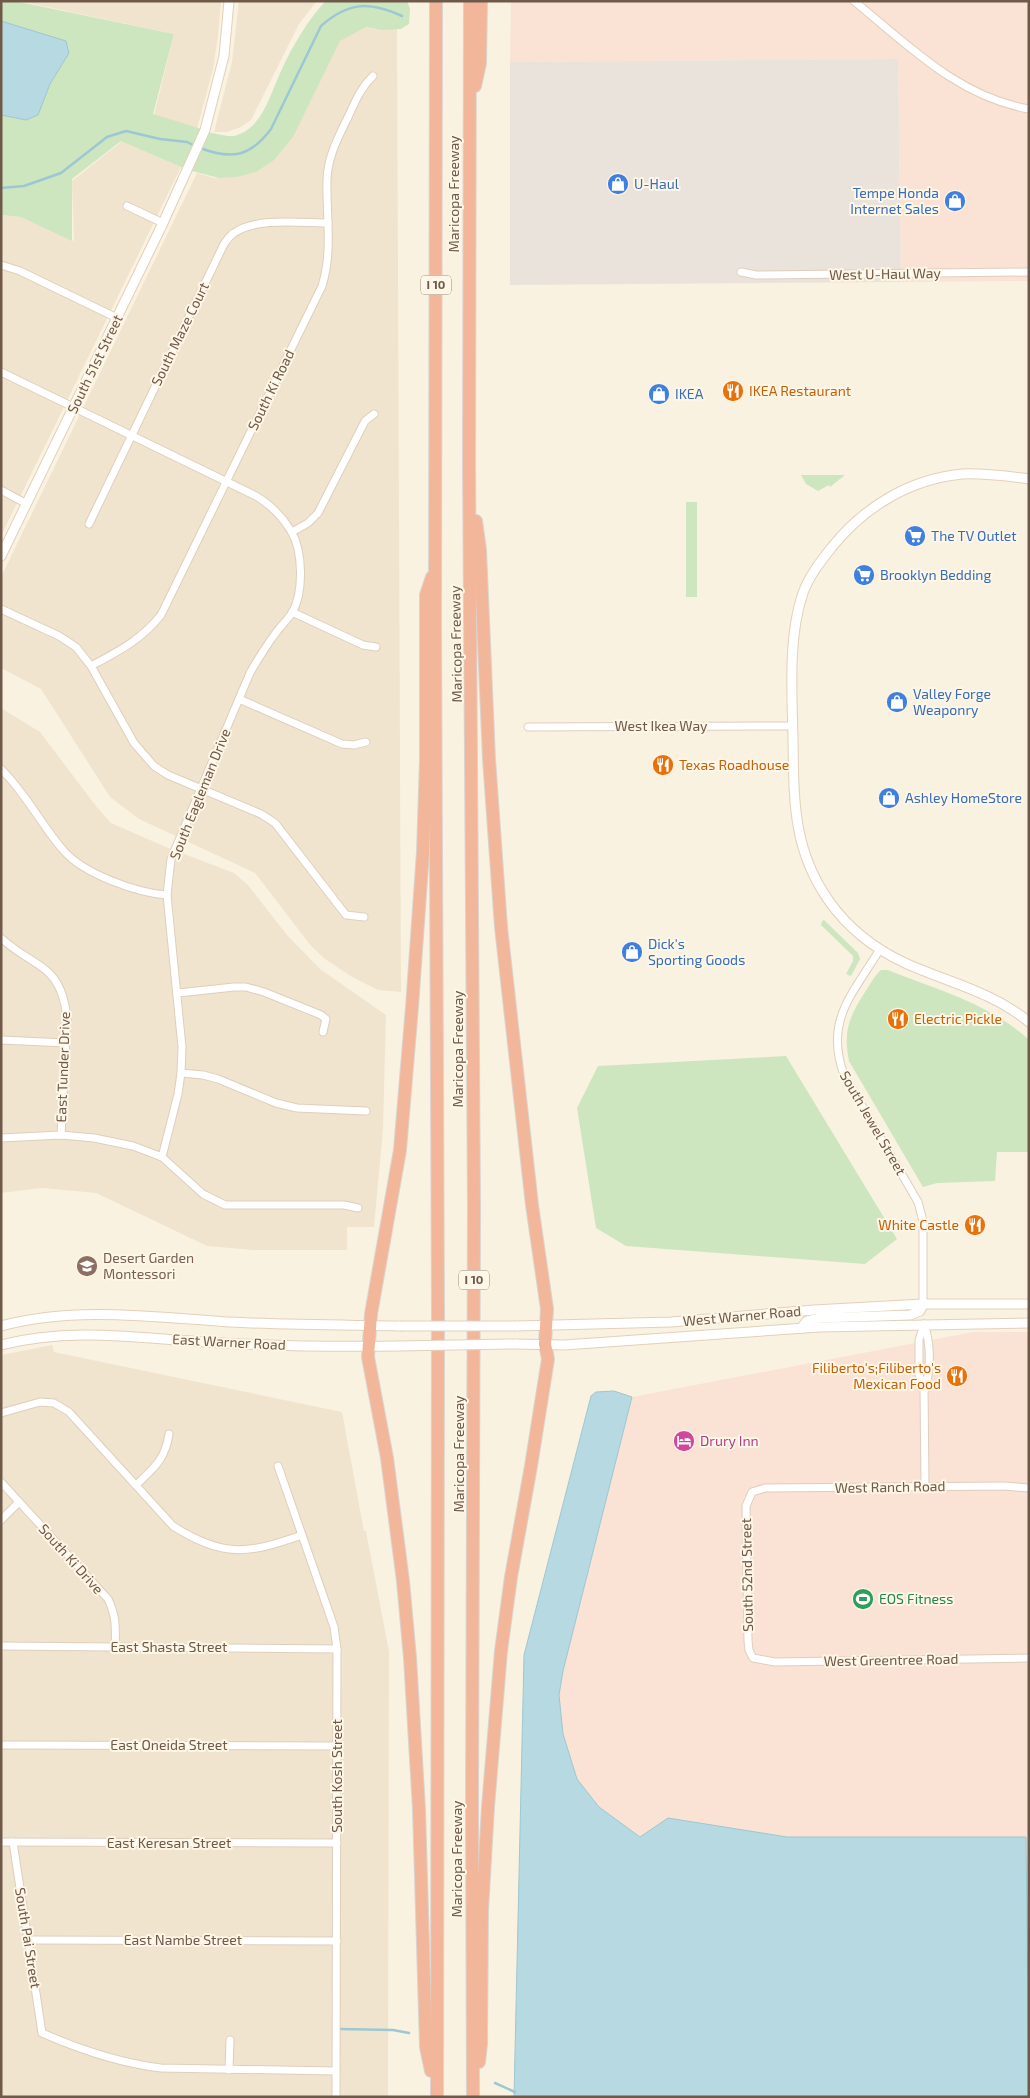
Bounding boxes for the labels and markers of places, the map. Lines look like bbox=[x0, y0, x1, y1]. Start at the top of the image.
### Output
shop icon: U-Haul bbox=[606, 172, 630, 196]
place label: U-Haul bbox=[634, 175, 680, 192]
place label: Tempe Honda Internet Sales bbox=[850, 184, 939, 217]
shop icon: Tempe Honda Internet Sales bbox=[943, 189, 967, 213]
restaurant icon: IKEA Restaurant bbox=[721, 379, 745, 403]
shop icon: IKEA bbox=[647, 382, 671, 406]
place label: IKEA Restaurant bbox=[749, 382, 851, 399]
place label: IKEA bbox=[675, 385, 704, 402]
supermarket icon: The TV Outlet bbox=[903, 524, 927, 548]
place label: The TV Outlet bbox=[931, 527, 1017, 544]
supermarket icon: Brooklyn Bedding bbox=[852, 563, 876, 587]
place label: Brooklyn Bedding bbox=[880, 566, 992, 583]
place label: Valley Forge Weaponry bbox=[913, 685, 991, 718]
shop icon: Valley Forge Weaponry bbox=[885, 690, 909, 714]
restaurant icon: Texas Roadhouse bbox=[651, 753, 675, 777]
place label: Texas Roadhouse bbox=[679, 756, 789, 773]
shop icon: Ashley HomeStore bbox=[877, 786, 901, 810]
place label: Ashley HomeStore bbox=[905, 789, 1022, 806]
place label: Dick's Sporting Goods bbox=[648, 935, 745, 968]
shop icon: Dick's Sporting Goods bbox=[620, 940, 644, 964]
restaurant icon: Electric Pickle bbox=[886, 1007, 910, 1031]
place label: Electric Pickle bbox=[914, 1010, 1002, 1027]
restaurant icon: White Castle bbox=[963, 1213, 987, 1237]
place label: White Castle bbox=[878, 1216, 959, 1233]
place label: Desert Garden Montessori bbox=[103, 1249, 194, 1282]
school or university icon: Desert Garden Montessori bbox=[75, 1254, 99, 1278]
place label: Filiberto's;Filiberto's Mexican Food bbox=[812, 1359, 941, 1392]
restaurant icon: Filiberto's;Filiberto's Mexican Food bbox=[945, 1364, 969, 1388]
hotel icon: Drury Inn bbox=[672, 1429, 696, 1453]
place label: Drury Inn bbox=[700, 1432, 759, 1449]
sports icon: EOS Fitness bbox=[851, 1587, 875, 1611]
place label: EOS Fitness bbox=[879, 1590, 953, 1607]

